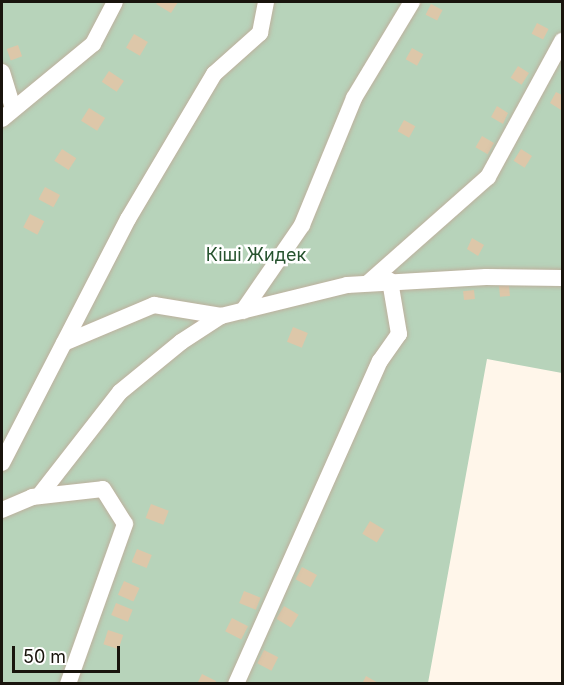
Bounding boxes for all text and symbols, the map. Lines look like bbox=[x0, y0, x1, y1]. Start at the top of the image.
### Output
park label: Кіші Жидек bbox=[206, 244, 306, 266]
scale bar bbox=[15, 634, 123, 672]
text: 50 m bbox=[23, 646, 66, 667]

